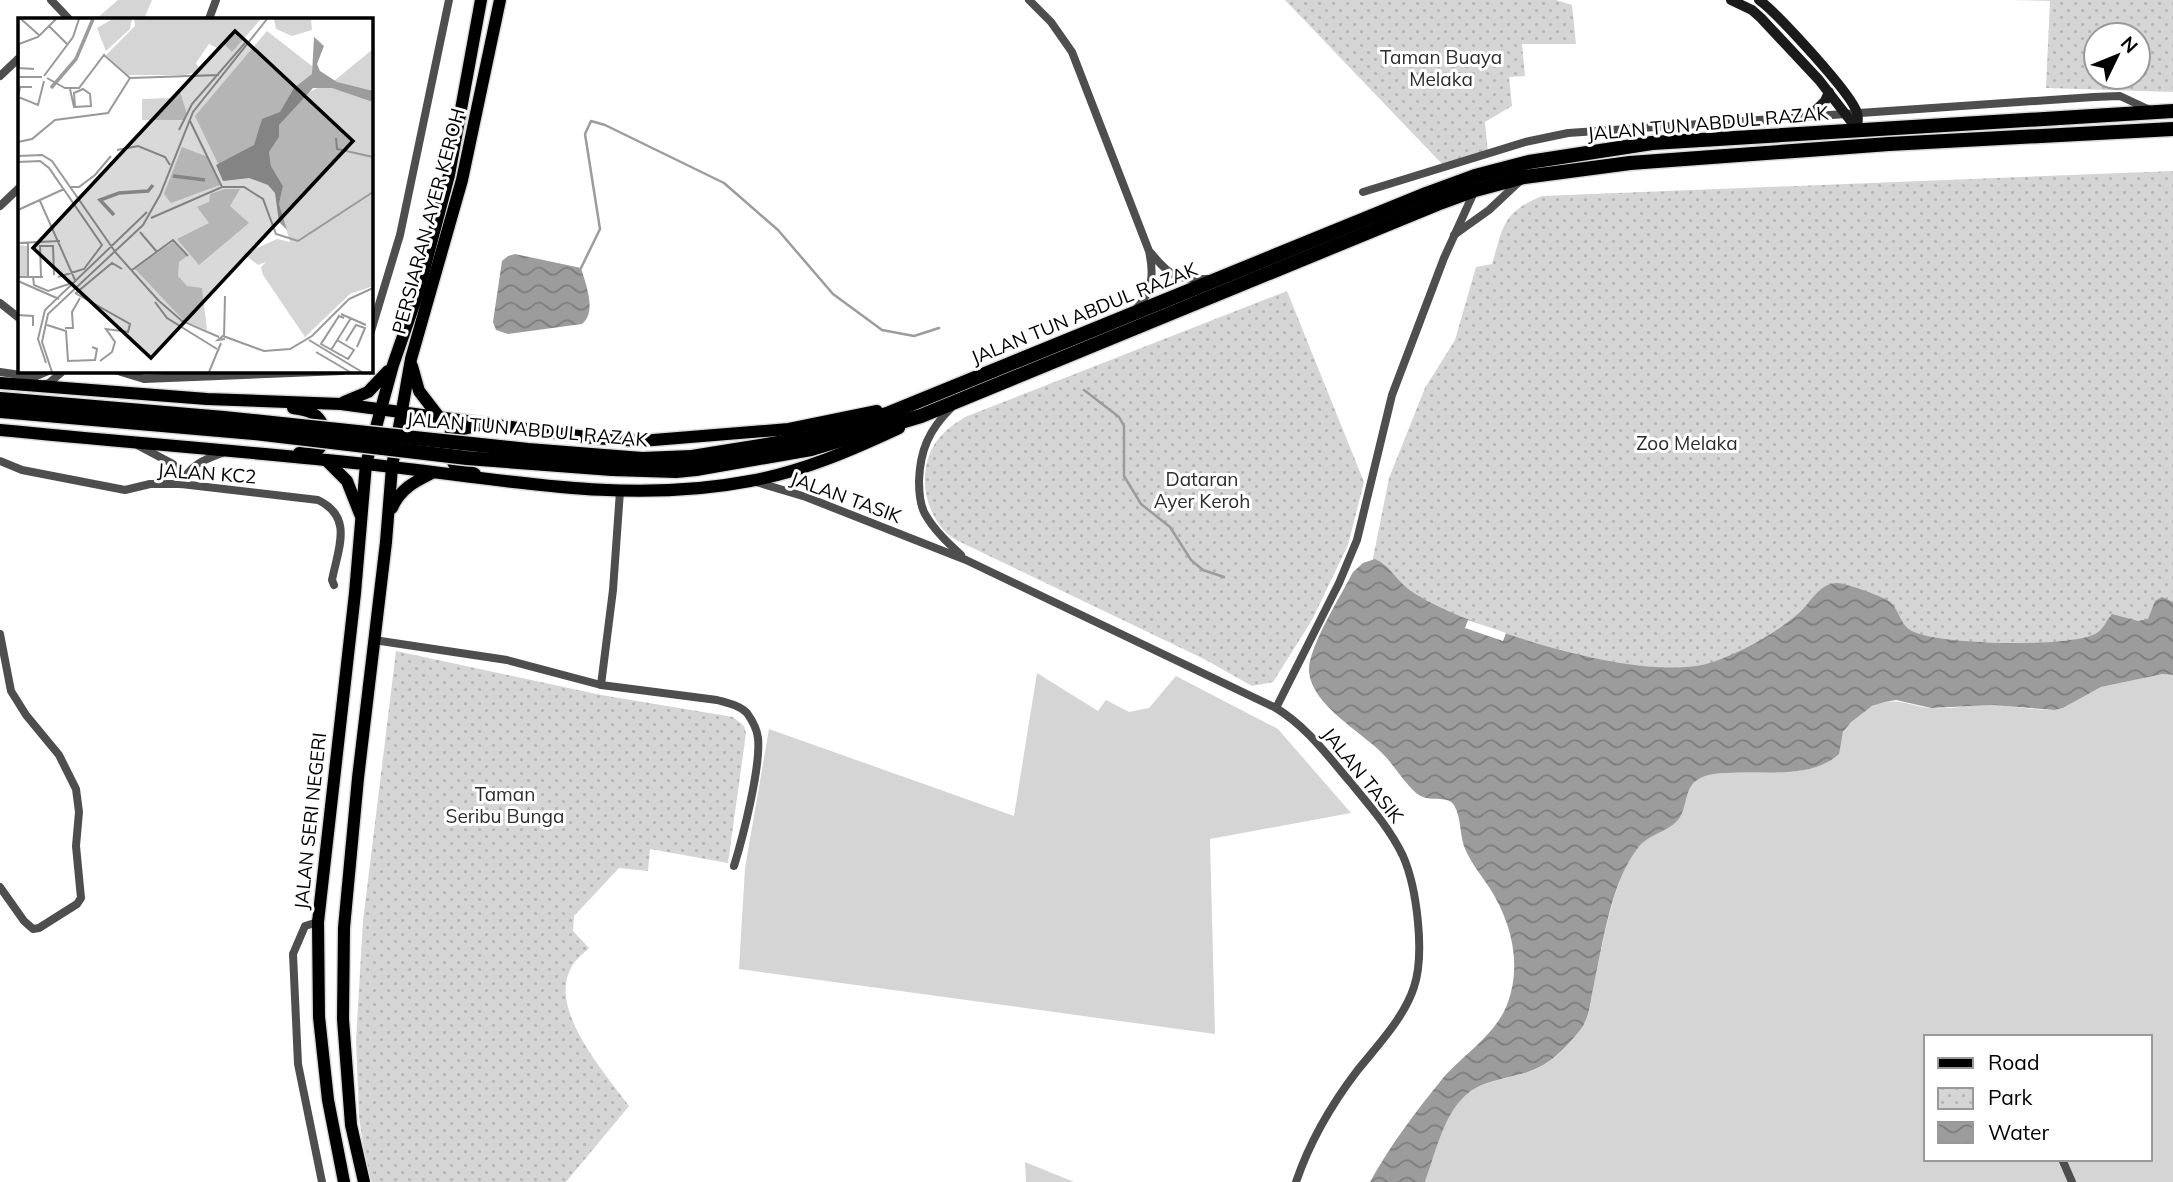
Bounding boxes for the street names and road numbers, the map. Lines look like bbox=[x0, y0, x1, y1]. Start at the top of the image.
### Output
street label: JALAN TUN ABDUL RAZAK bbox=[1586, 100, 1830, 145]
street label: PERSIARAN AYER KEROH bbox=[386, 105, 470, 337]
street label: JALAN TUN ABDUL RAZAK bbox=[967, 256, 1202, 369]
street label: JALAN TUN ABDUL RAZAK bbox=[405, 407, 649, 452]
street label: JALAN KC2 bbox=[157, 458, 257, 488]
street label: JALAN TASIK bbox=[787, 466, 905, 528]
street label: JALAN TASIK bbox=[1317, 722, 1409, 828]
street label: JALAN SERI NEGERI bbox=[289, 731, 331, 911]

